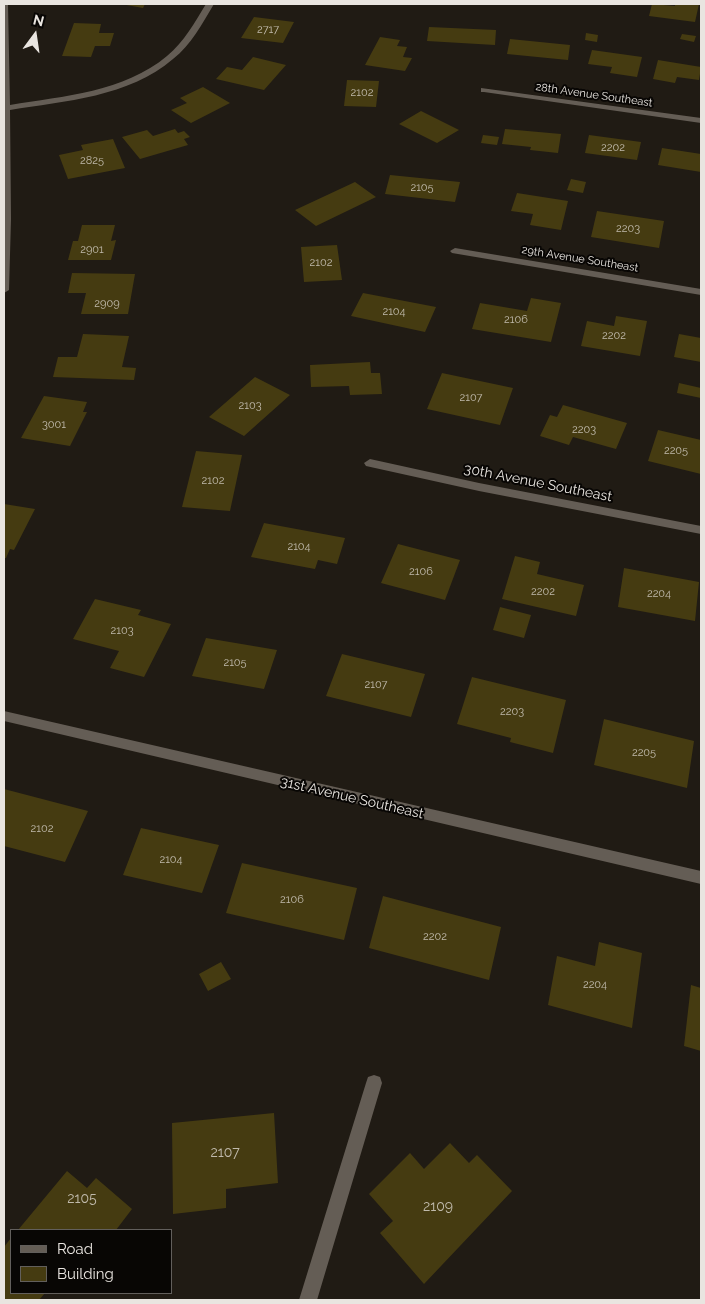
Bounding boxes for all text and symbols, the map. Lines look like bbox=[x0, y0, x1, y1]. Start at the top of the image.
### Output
north arrow bbox=[10, 10, 60, 60]
text: N bbox=[32, 11, 46, 30]
house number: 2717 bbox=[257, 23, 279, 37]
street label: 28th Avenue Southeast bbox=[535, 80, 653, 110]
house number: 2102 bbox=[351, 86, 373, 100]
house number: 2202 bbox=[601, 141, 625, 155]
house number: 2825 bbox=[80, 154, 104, 168]
house number: 2105 bbox=[410, 181, 434, 195]
house number: 2203 bbox=[616, 222, 640, 236]
house number: 2901 bbox=[80, 243, 104, 257]
street label: 29th Avenue Southeast bbox=[521, 243, 639, 275]
house number: 2102 bbox=[310, 256, 332, 270]
house number: 2909 bbox=[94, 297, 120, 311]
house number: 2104 bbox=[382, 305, 406, 319]
house number: 2106 bbox=[504, 313, 528, 327]
house number: 2202 bbox=[602, 329, 626, 343]
house number: 2107 bbox=[460, 391, 482, 405]
house number: 2103 bbox=[238, 399, 262, 413]
house number: 3001 bbox=[42, 418, 66, 432]
house number: 2203 bbox=[572, 423, 596, 437]
house number: 2205 bbox=[664, 444, 688, 458]
street label: 30th Avenue Southeast bbox=[463, 460, 613, 506]
house number: 2102 bbox=[202, 474, 224, 488]
house number: 2104 bbox=[287, 540, 311, 554]
house number: 2106 bbox=[409, 565, 433, 579]
house number: 2202 bbox=[531, 585, 555, 599]
house number: 2204 bbox=[647, 587, 671, 601]
house number: 2103 bbox=[110, 624, 134, 638]
house number: 2105 bbox=[223, 656, 247, 670]
house number: 2107 bbox=[365, 678, 387, 692]
house number: 2203 bbox=[500, 705, 524, 719]
house number: 2205 bbox=[632, 746, 656, 760]
street label: 31st Avenue Southeast bbox=[279, 773, 425, 823]
house number: 2102 bbox=[31, 822, 53, 836]
house number: 2104 bbox=[159, 853, 183, 867]
house number: 2106 bbox=[280, 893, 304, 907]
house number: 2202 bbox=[423, 930, 447, 944]
house number: 2204 bbox=[583, 978, 607, 992]
house number: 2107 bbox=[210, 1145, 240, 1161]
house number: 2105 bbox=[67, 1191, 97, 1207]
house number: 2109 bbox=[423, 1199, 453, 1215]
legend bbox=[10, 1229, 172, 1294]
text: Road bbox=[57, 1240, 93, 1258]
text: Building bbox=[57, 1265, 114, 1283]

